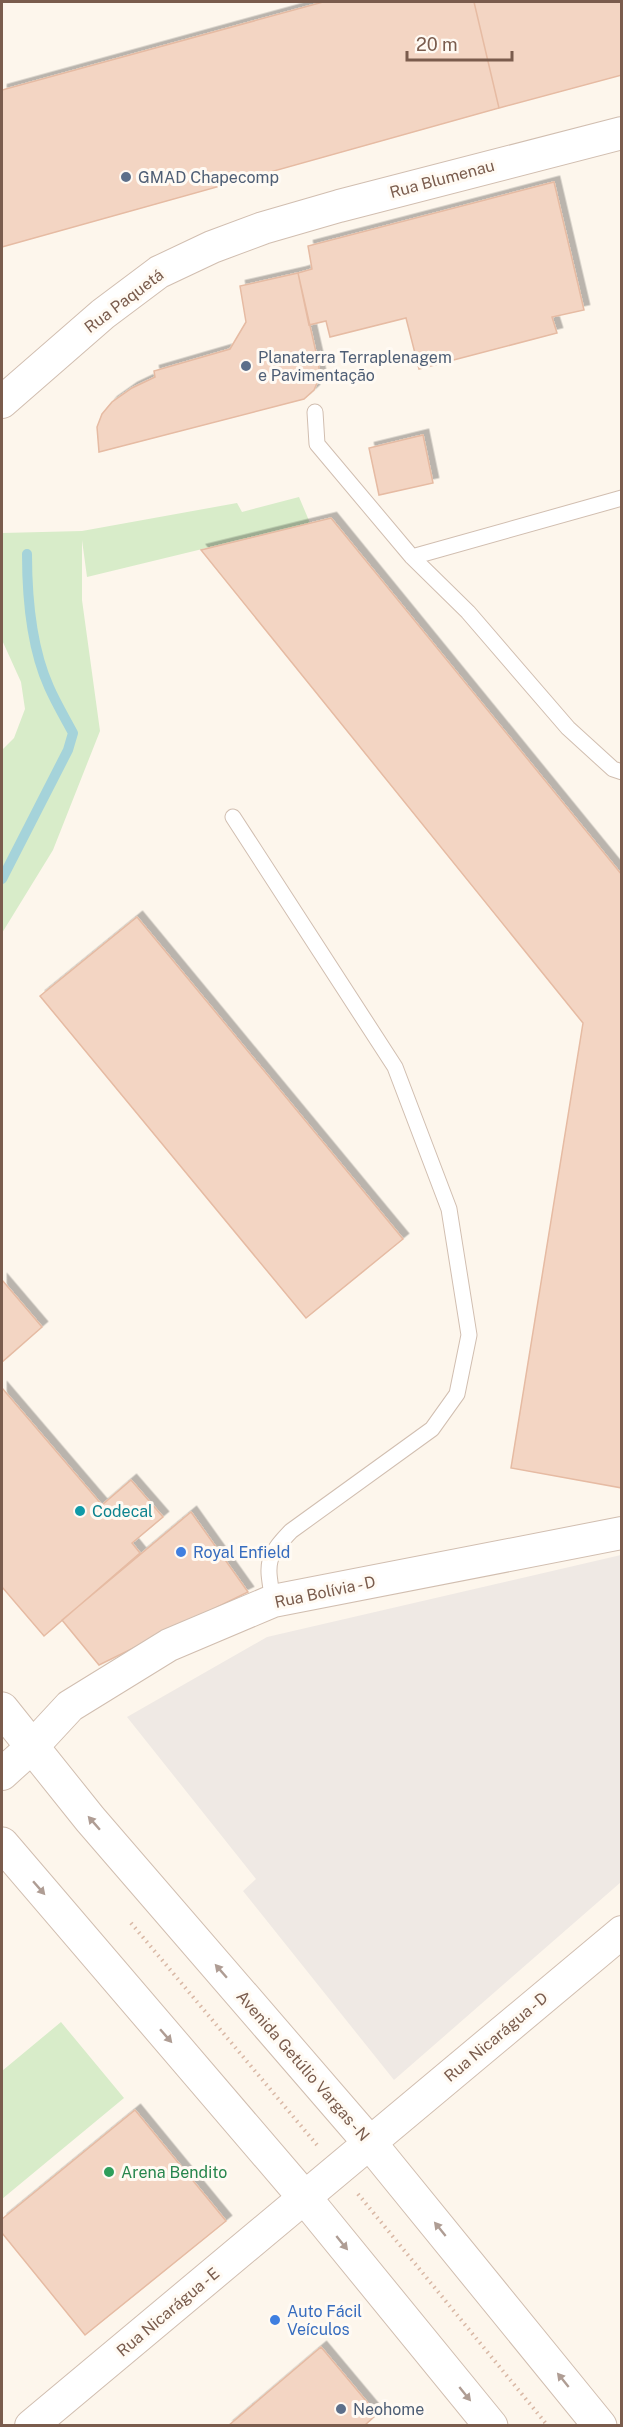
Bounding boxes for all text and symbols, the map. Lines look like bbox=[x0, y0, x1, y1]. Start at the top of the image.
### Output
scale bar bbox=[407, 24, 512, 62]
text: 20 m bbox=[416, 34, 458, 55]
street label: Rua Blumenau bbox=[388, 156, 496, 202]
place label: GMAD Chapecomp bbox=[138, 168, 279, 187]
marker: GMAD Chapecomp bbox=[119, 170, 133, 184]
street label: Rua Paquetá bbox=[81, 265, 167, 337]
place label: Planaterra Terraplenagem e Pavimentação bbox=[258, 348, 452, 385]
marker: Planaterra Terraplenagem e Pavimentação bbox=[239, 359, 253, 373]
place label: Codecal bbox=[92, 1502, 153, 1521]
marker: Codecal bbox=[73, 1504, 87, 1518]
place label: Royal Enfield bbox=[193, 1543, 290, 1562]
marker: Royal Enfield bbox=[174, 1545, 188, 1559]
street label: Rua Bolívia - D bbox=[273, 1572, 377, 1612]
one-way arrow bbox=[88, 1816, 101, 1831]
one-way arrow bbox=[32, 1880, 45, 1895]
one-way arrow bbox=[215, 1963, 228, 1979]
street label: Avenida Getúlio Vargas - N bbox=[233, 1987, 373, 2145]
street label: Rua Nicarágua - D bbox=[440, 1988, 552, 2086]
one-way arrow bbox=[159, 2028, 172, 2043]
place label: Arena Bendito bbox=[121, 2163, 227, 2182]
marker: Arena Bendito bbox=[102, 2165, 116, 2179]
one-way arrow bbox=[434, 2221, 447, 2237]
one-way arrow bbox=[335, 2235, 348, 2251]
street label: Rua Nicarágua - E bbox=[113, 2264, 223, 2360]
place label: Auto Fácil Veículos bbox=[287, 2302, 362, 2339]
marker: Auto Fácil Veículos bbox=[268, 2313, 282, 2327]
one-way arrow bbox=[557, 2372, 570, 2388]
one-way arrow bbox=[459, 2386, 471, 2401]
place label: Neohome bbox=[353, 2400, 424, 2419]
marker: Neohome bbox=[334, 2402, 348, 2416]

